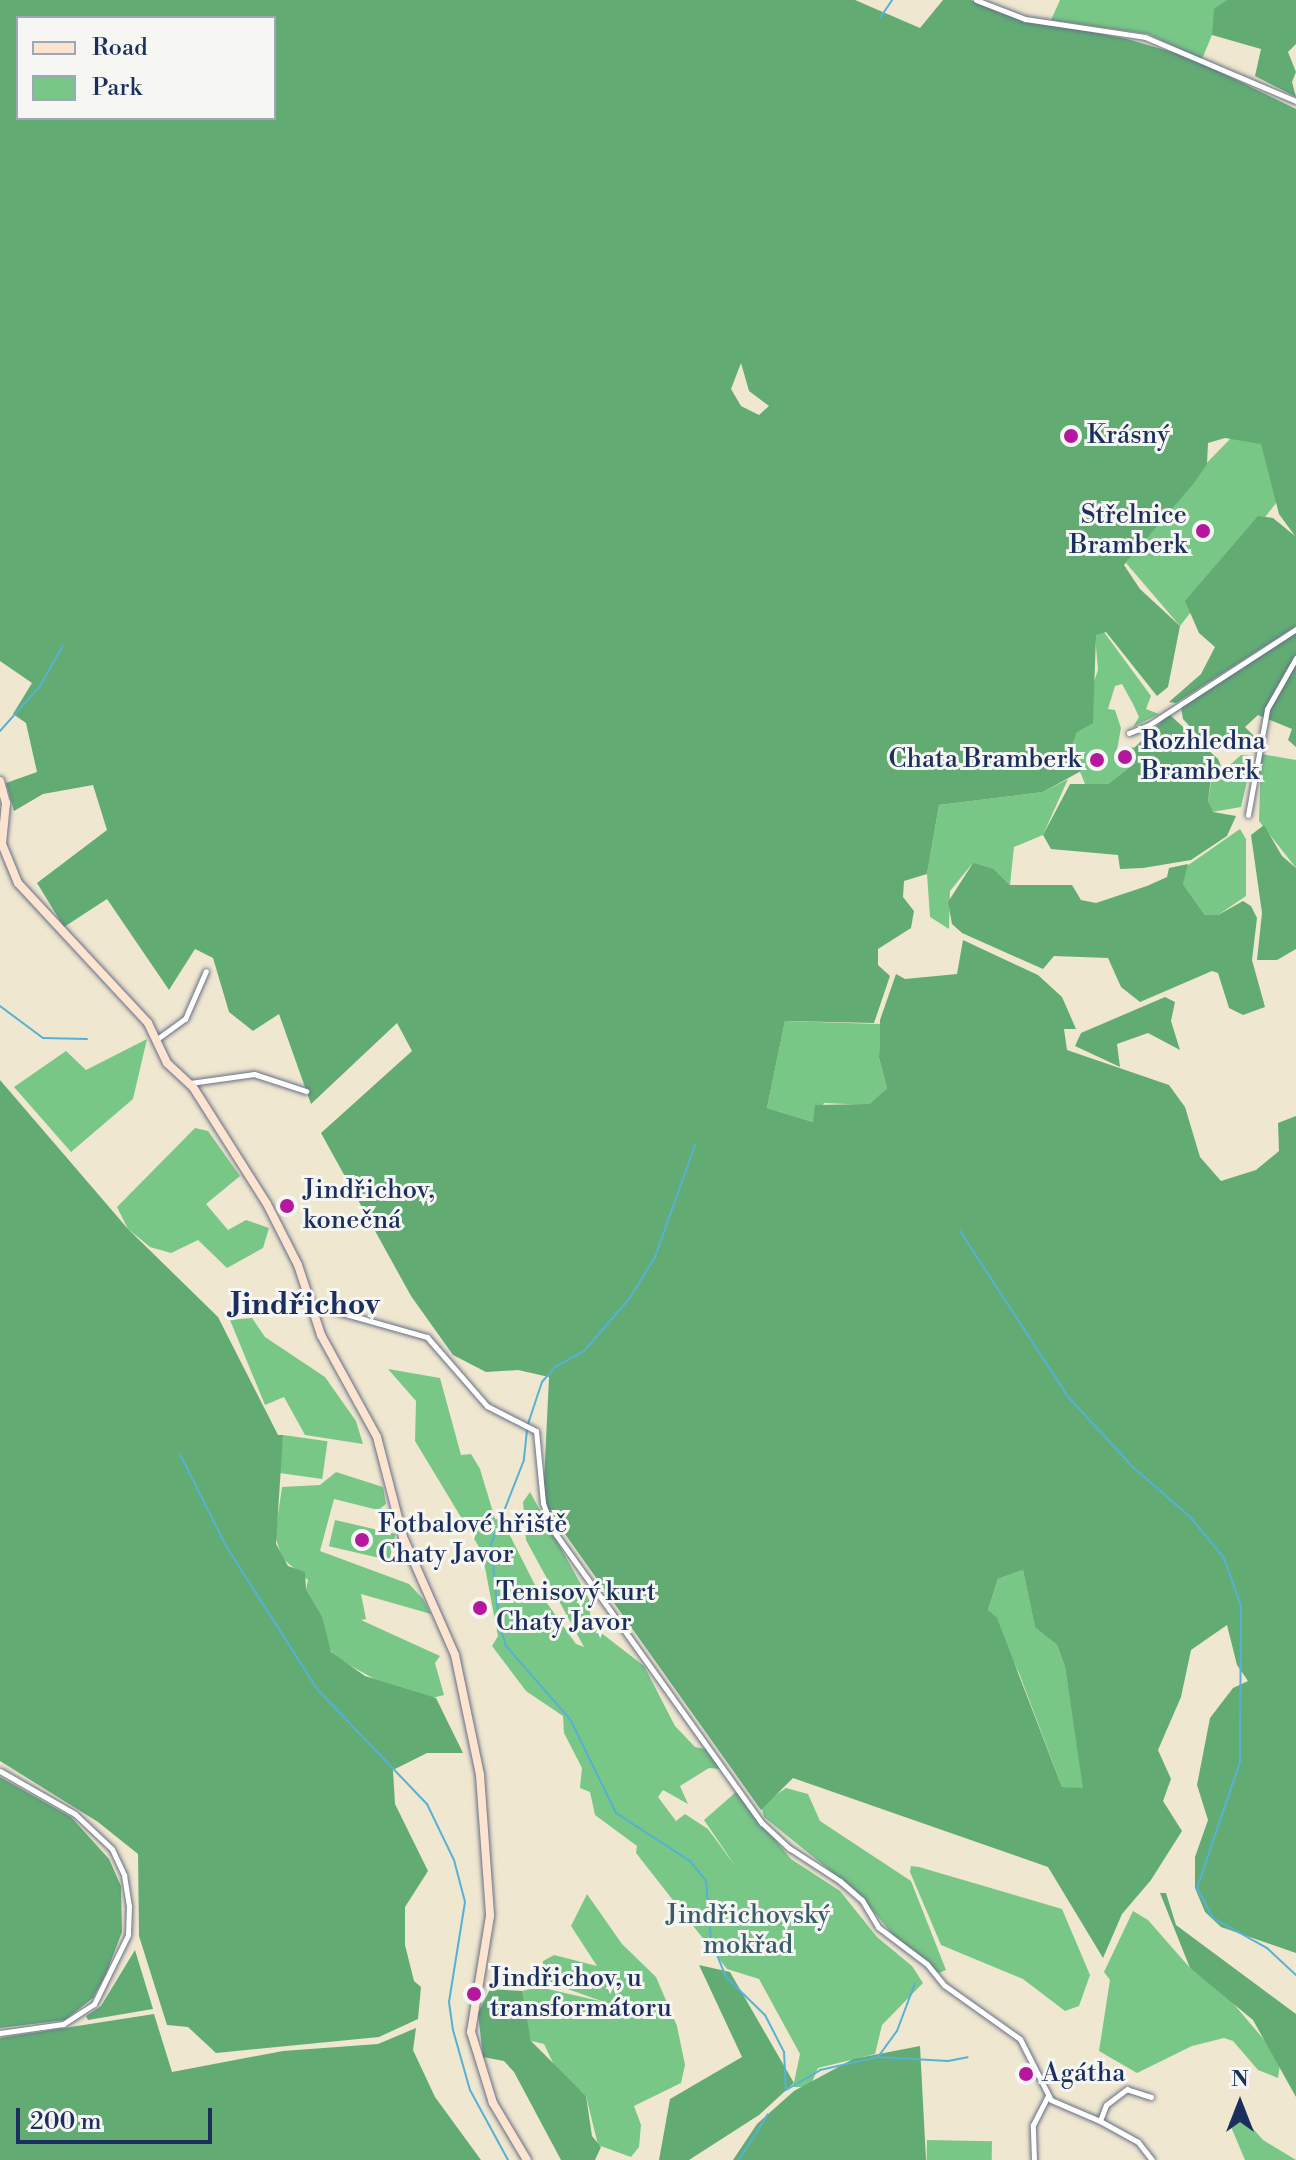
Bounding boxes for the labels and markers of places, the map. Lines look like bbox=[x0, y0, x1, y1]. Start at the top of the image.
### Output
place label: Krásný bbox=[1087, 420, 1170, 452]
marker: Krásný bbox=[1062, 427, 1080, 445]
place label: Střelnice Bramberk bbox=[1069, 500, 1187, 562]
marker: Střelnice Bramberk bbox=[1194, 522, 1212, 540]
place label: Rozhledna Bramberk bbox=[1141, 726, 1266, 788]
place label: Chata Bramberk bbox=[889, 744, 1081, 776]
marker: Rozhledna Bramberk bbox=[1116, 748, 1134, 766]
marker: Chata Bramberk bbox=[1088, 751, 1106, 769]
place label: Jindřichov, konečná bbox=[303, 1175, 435, 1236]
marker: Jindřichov, konečná bbox=[278, 1197, 296, 1215]
place label: Fotbalové hřiště Chaty Javor bbox=[378, 1509, 567, 1570]
marker: Fotbalové hřiště Chaty Javor bbox=[353, 1531, 371, 1549]
place label: Tenisový kurt Chaty Javor bbox=[496, 1577, 656, 1638]
marker: Tenisový kurt Chaty Javor bbox=[471, 1599, 489, 1617]
place label: Jindřichov, u transformátoru bbox=[490, 1963, 672, 2024]
marker: Jindřichov, u transformátoru bbox=[465, 1985, 483, 2003]
place label: Agátha bbox=[1042, 2058, 1125, 2090]
marker: Agátha bbox=[1017, 2065, 1035, 2083]

